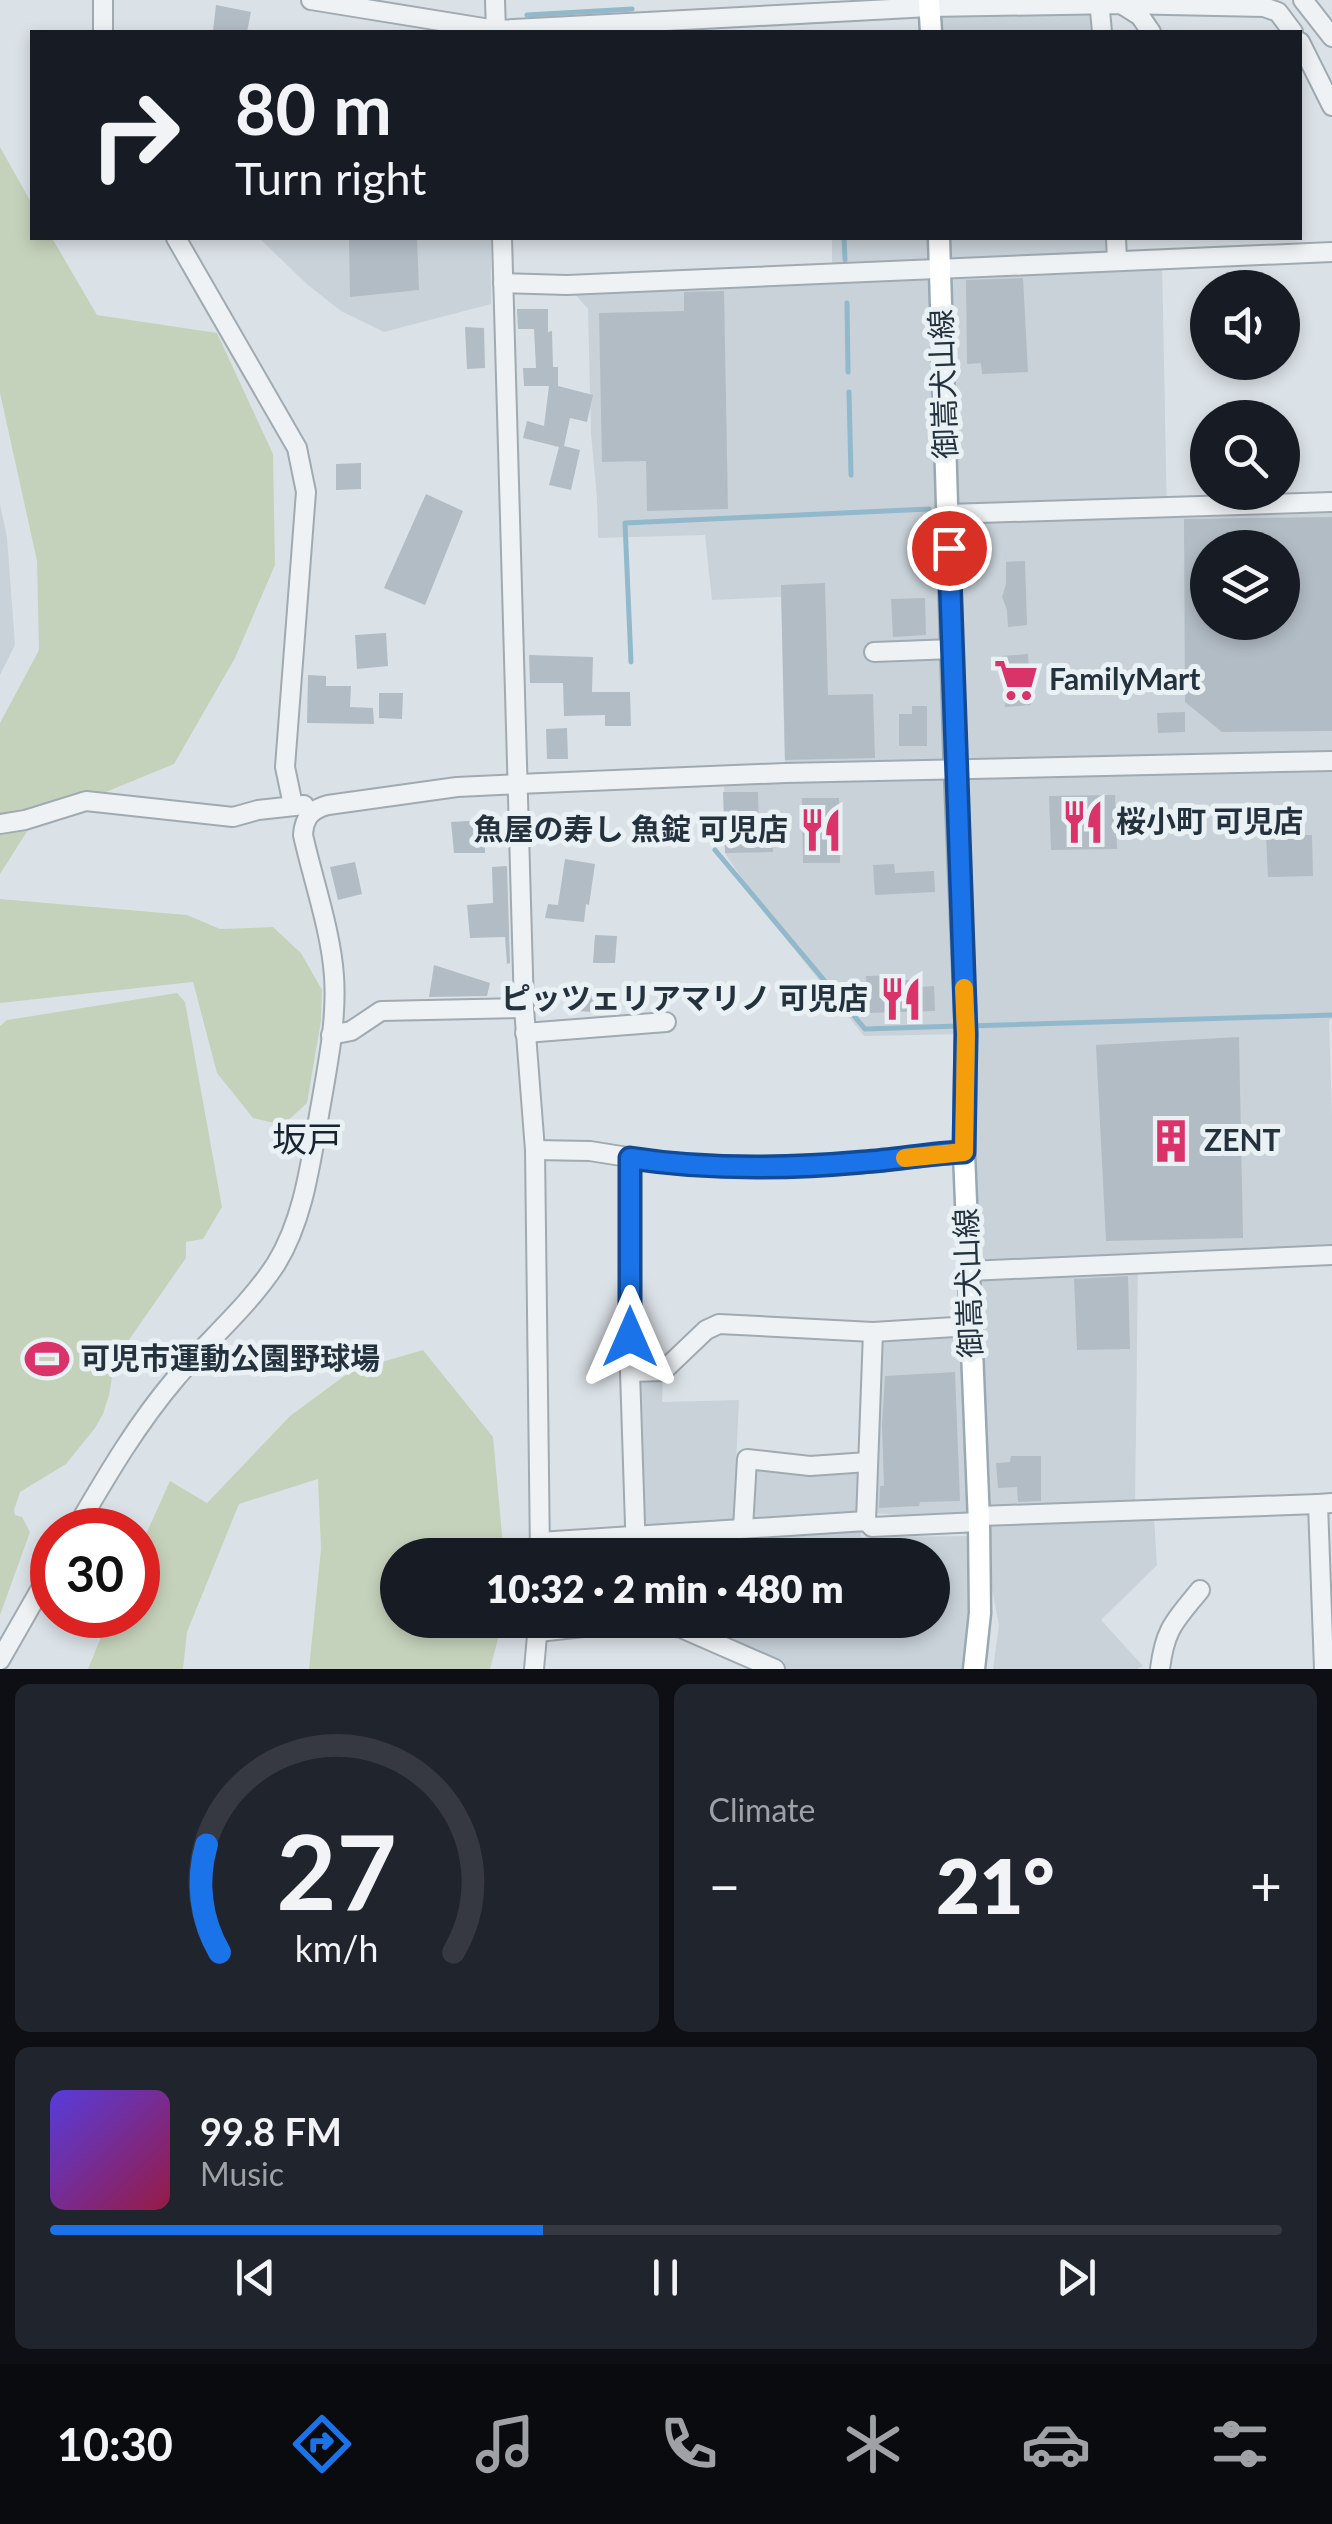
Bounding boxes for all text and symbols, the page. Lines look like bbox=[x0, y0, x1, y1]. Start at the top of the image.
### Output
text: 80 m bbox=[235, 66, 392, 150]
icon: right bbox=[70, 70, 200, 200]
text: Turn right bbox=[235, 151, 426, 205]
map controls bbox=[1190, 270, 1300, 640]
button: sound bbox=[1190, 270, 1300, 380]
street label: 御嵩犬山線 bbox=[921, 308, 963, 460]
button: search bbox=[1190, 400, 1300, 510]
pin bbox=[907, 506, 992, 591]
icon: arrive bbox=[922, 521, 977, 576]
button: layers bbox=[1190, 530, 1300, 640]
supermarket icon: FamilyMart bbox=[992, 656, 1040, 704]
place label: FamilyMart bbox=[1049, 660, 1200, 696]
restaurant icon: 桜小町 可児店 bbox=[1059, 798, 1107, 846]
place label: 桜小町 可児店 bbox=[1116, 802, 1303, 838]
restaurant icon: 魚屋の寿し 魚錠 可児店 bbox=[797, 806, 845, 854]
place label: 魚屋の寿し 魚錠 可児店 bbox=[473, 810, 788, 846]
restaurant icon: ピッツェリアマリノ 可児店 bbox=[877, 975, 925, 1023]
place label: ピッツェリアマリノ 可児店 bbox=[501, 979, 868, 1015]
district label: 坂戸 bbox=[272, 1117, 342, 1159]
building icon: ZENT bbox=[1147, 1117, 1195, 1165]
place label: ZENT bbox=[1204, 1121, 1281, 1157]
street label: 御嵩犬山線 bbox=[946, 1207, 988, 1359]
position arrow bbox=[578, 1285, 682, 1389]
sports icon: 可児市運動公園野球場 bbox=[23, 1335, 71, 1383]
place label: 可児市運動公園野球場 bbox=[80, 1339, 380, 1375]
speed limit sign: 30 bbox=[30, 1508, 160, 1638]
text: 10:32 · 2 min · 480 m bbox=[486, 1565, 844, 1611]
text: Climate bbox=[709, 1790, 815, 1829]
text: 27 bbox=[276, 1807, 397, 1932]
text: 21° bbox=[936, 1840, 1054, 1930]
text: − bbox=[709, 1852, 740, 1918]
text: + bbox=[1250, 1852, 1282, 1918]
text: km/h bbox=[295, 1927, 379, 1970]
text: 99.8 FM bbox=[200, 2108, 342, 2154]
text: Music bbox=[200, 2154, 284, 2193]
icon: previous bbox=[228, 2250, 283, 2305]
icon: pause bbox=[638, 2250, 693, 2305]
icon: next bbox=[1049, 2250, 1104, 2305]
icon: directions bbox=[287, 2409, 357, 2479]
icon: music bbox=[470, 2409, 540, 2479]
icon: phone bbox=[654, 2409, 724, 2479]
icon: climate bbox=[838, 2409, 908, 2479]
icon: car bbox=[1021, 2409, 1091, 2479]
icon: filters bbox=[1205, 2409, 1275, 2479]
text: 10:30 bbox=[57, 2417, 173, 2471]

